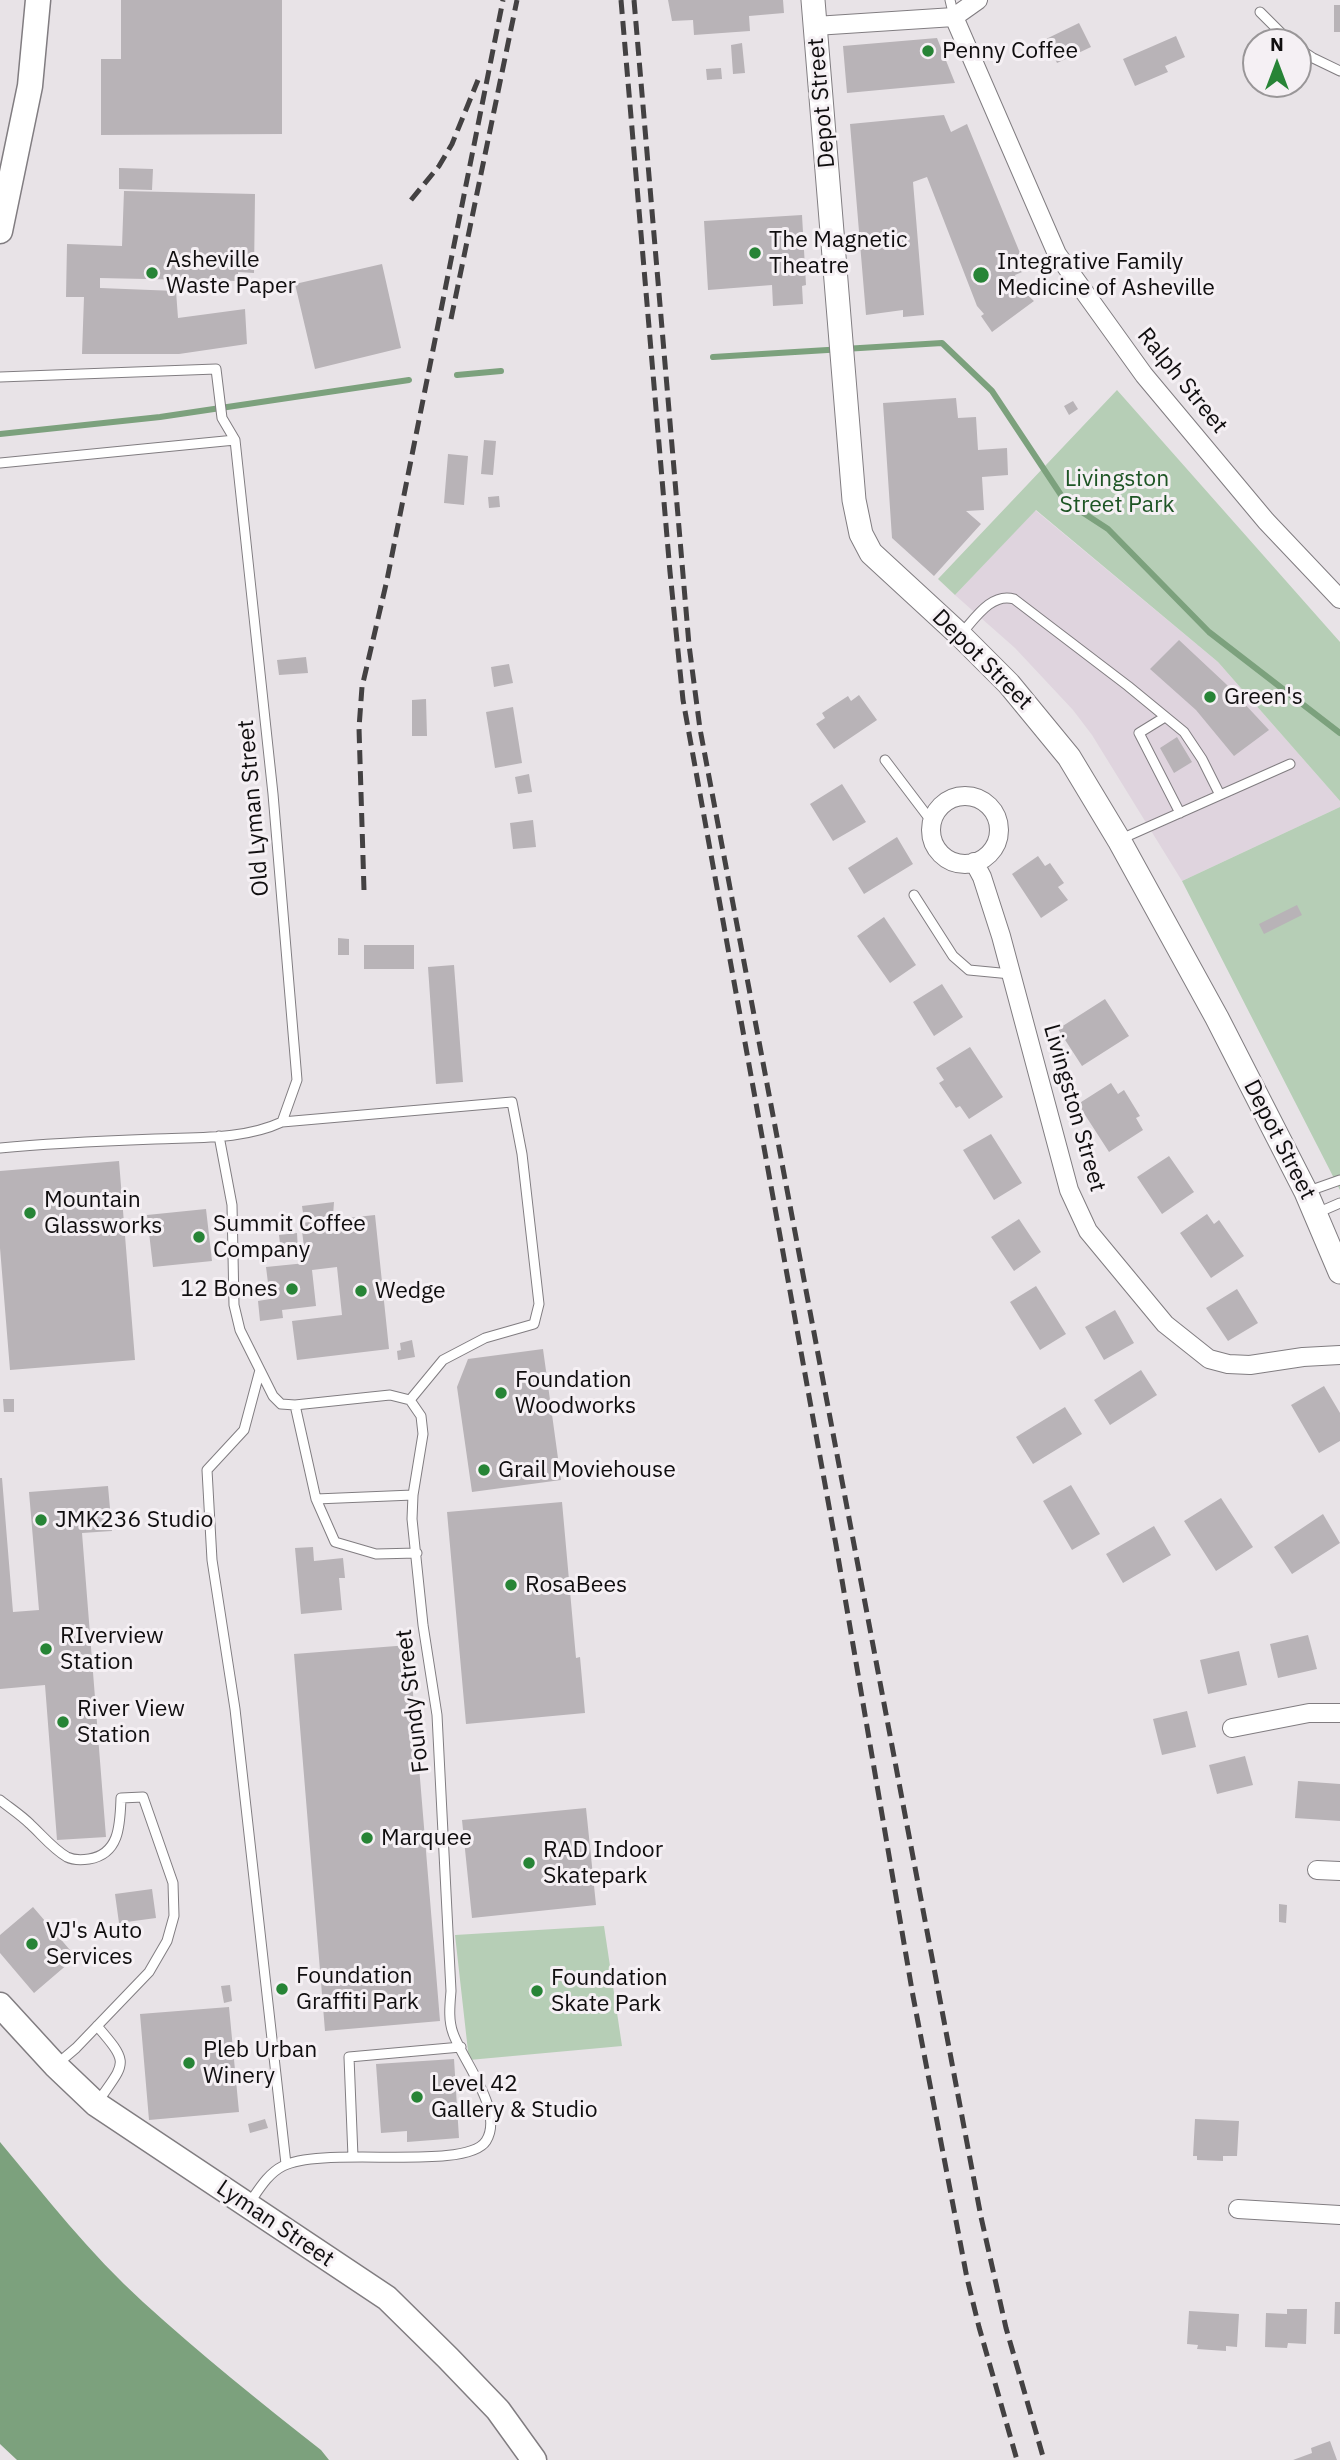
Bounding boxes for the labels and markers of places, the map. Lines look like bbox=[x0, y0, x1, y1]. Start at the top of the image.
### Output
place label: Penny Coffee bbox=[942, 37, 1078, 65]
marker: Penny Coffee bbox=[920, 43, 936, 59]
place label: The Magnetic Theatre bbox=[769, 226, 907, 280]
marker: The Magnetic Theatre bbox=[747, 245, 763, 261]
place label: Asheville Waste Paper bbox=[166, 246, 296, 300]
place label: Integrative Family Medicine of Asheville bbox=[997, 248, 1215, 302]
marker: Asheville Waste Paper bbox=[144, 265, 160, 281]
marker: Integrative Family Medicine of Asheville bbox=[971, 265, 991, 285]
place label: Green's bbox=[1224, 683, 1303, 711]
marker: Green's bbox=[1202, 689, 1218, 705]
place label: Mountain Glassworks bbox=[44, 1186, 163, 1240]
marker: Mountain Glassworks bbox=[22, 1205, 38, 1221]
place label: Summit Coffee Company bbox=[213, 1210, 366, 1264]
marker: Summit Coffee Company bbox=[191, 1229, 207, 1245]
place label: 12 Bones bbox=[180, 1275, 278, 1303]
place label: Wedge bbox=[375, 1277, 446, 1305]
marker: 12 Bones bbox=[284, 1281, 300, 1297]
marker: Wedge bbox=[353, 1283, 369, 1299]
place label: Foundation Woodworks bbox=[515, 1366, 636, 1420]
marker: Foundation Woodworks bbox=[493, 1385, 509, 1401]
place label: Grail Moviehouse bbox=[498, 1456, 676, 1484]
marker: Grail Moviehouse bbox=[476, 1462, 492, 1478]
place label: JMK236 Studio bbox=[55, 1506, 213, 1534]
marker: JMK236 Studio bbox=[33, 1512, 49, 1528]
place label: RosaBees bbox=[525, 1571, 627, 1599]
marker: RosaBees bbox=[503, 1577, 519, 1593]
place label: RIverview Station bbox=[60, 1622, 164, 1676]
marker: RIverview Station bbox=[38, 1641, 54, 1657]
place label: River View Station bbox=[77, 1695, 185, 1749]
marker: River View Station bbox=[55, 1714, 71, 1730]
place label: Marquee bbox=[381, 1824, 472, 1852]
marker: Marquee bbox=[359, 1830, 375, 1846]
place label: RAD Indoor Skatepark bbox=[543, 1836, 663, 1890]
marker: RAD Indoor Skatepark bbox=[521, 1855, 537, 1871]
place label: VJ's Auto Services bbox=[46, 1917, 142, 1971]
marker: VJ's Auto Services bbox=[24, 1936, 40, 1952]
place label: Foundation Graffiti Park bbox=[296, 1962, 419, 2016]
place label: Foundation Skate Park bbox=[551, 1964, 668, 2018]
marker: Foundation Graffiti Park bbox=[274, 1981, 290, 1997]
marker: Foundation Skate Park bbox=[529, 1983, 545, 1999]
place label: Pleb Urban Winery bbox=[203, 2036, 317, 2090]
marker: Pleb Urban Winery bbox=[181, 2055, 197, 2071]
place label: Level 42 Gallery & Studio bbox=[431, 2070, 598, 2124]
marker: Level 42 Gallery & Studio bbox=[409, 2089, 425, 2105]

